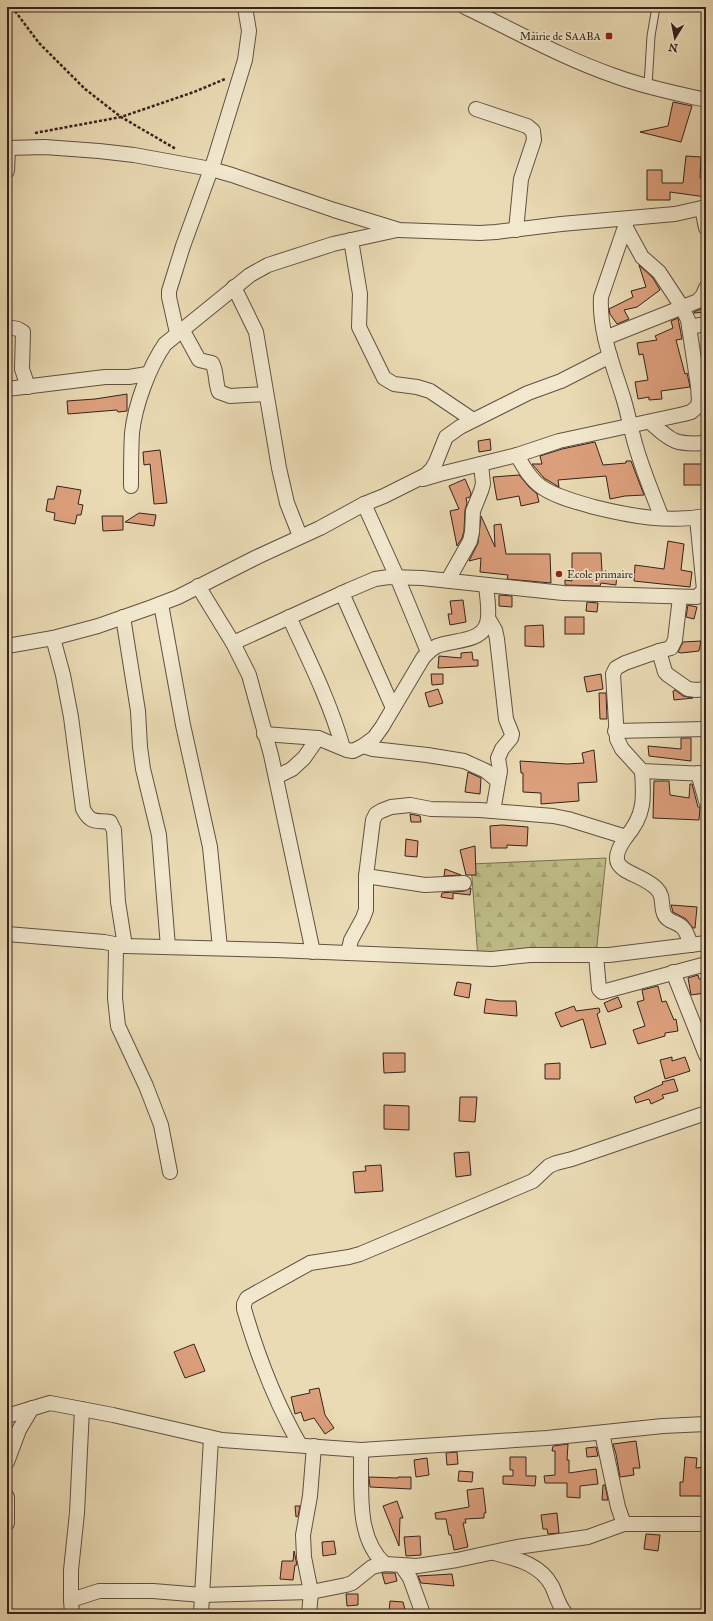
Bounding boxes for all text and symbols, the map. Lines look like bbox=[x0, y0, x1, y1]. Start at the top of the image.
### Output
north arrow bbox=[655, 18, 695, 58]
place label: Mairie de SAABA bbox=[520, 30, 602, 43]
marker: Mairie de SAABA bbox=[604, 31, 614, 41]
text: N bbox=[667, 40, 679, 55]
place label: Ecole primaire bbox=[567, 568, 634, 581]
marker: Ecole primaire bbox=[554, 569, 564, 579]

